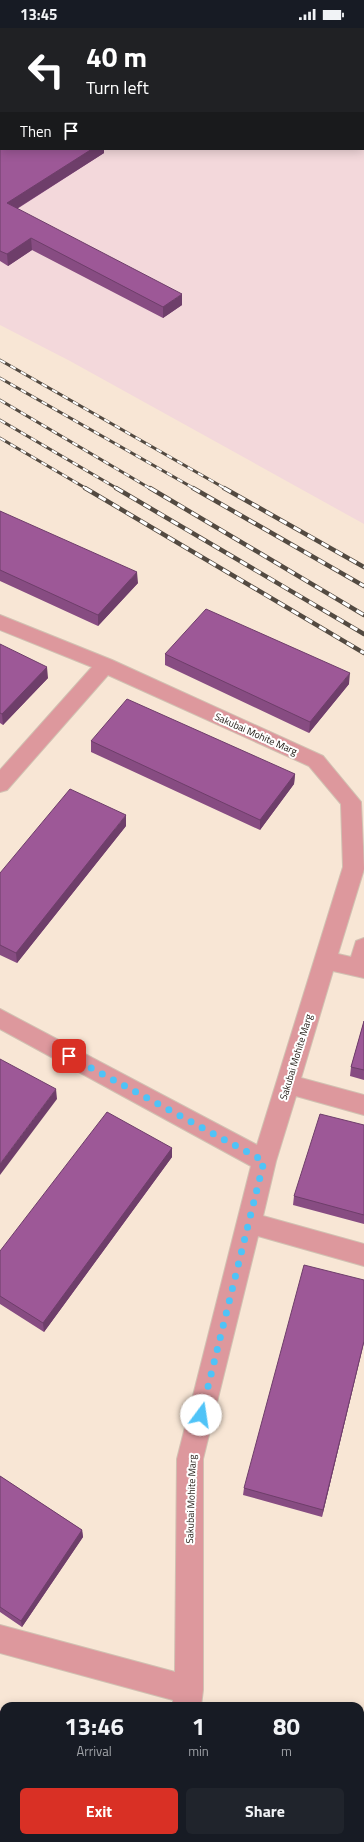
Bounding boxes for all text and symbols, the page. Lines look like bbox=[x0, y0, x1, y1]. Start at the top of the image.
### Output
text: 13:45 bbox=[20, 3, 57, 26]
text: 40 m bbox=[86, 35, 147, 78]
icon: left bbox=[20, 44, 72, 96]
text: Turn left bbox=[86, 74, 149, 101]
text: Then bbox=[20, 120, 52, 143]
icon: arrive bbox=[60, 120, 82, 142]
street label: Sakubai Mohite Marg bbox=[212, 709, 300, 759]
street label: Sakubai Mohite Marg bbox=[276, 1012, 316, 1102]
pin bbox=[52, 1039, 86, 1073]
icon: arrive bbox=[58, 1045, 80, 1067]
position arrow bbox=[180, 1394, 222, 1436]
street label: Sakubai Mohite Marg bbox=[182, 1454, 200, 1544]
text: 13:46 bbox=[64, 1708, 124, 1744]
text: 1 bbox=[192, 1708, 205, 1744]
text: 80 bbox=[273, 1708, 300, 1744]
text: Arrival bbox=[76, 1741, 112, 1761]
text: min bbox=[188, 1741, 209, 1761]
text: m bbox=[281, 1741, 292, 1761]
button: Exit bbox=[20, 1788, 178, 1834]
button: Share bbox=[186, 1788, 344, 1834]

